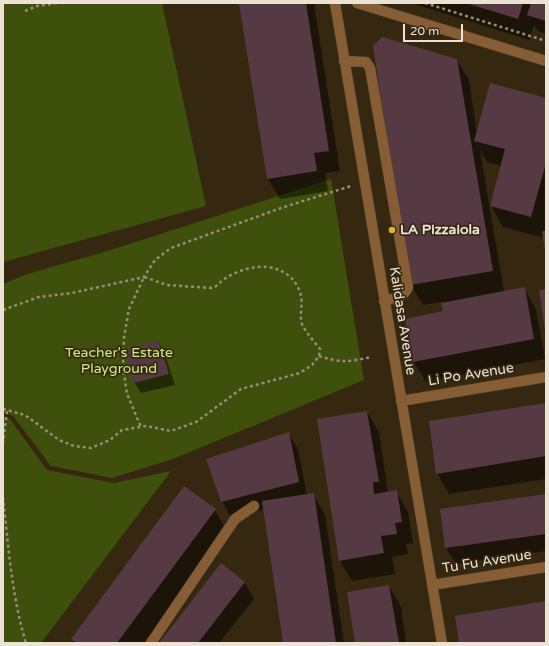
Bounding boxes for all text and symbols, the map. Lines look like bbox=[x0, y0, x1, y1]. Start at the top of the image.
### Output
scale bar bbox=[405, 16, 465, 42]
text: 20 m bbox=[410, 24, 439, 38]
place label: LA Pizzaiola bbox=[400, 222, 480, 238]
marker: LA Pizzaiola bbox=[387, 225, 397, 235]
street label: Kalidasa Avenue bbox=[385, 266, 419, 376]
park label: Teacher's Estate Playground bbox=[65, 345, 173, 378]
street label: Li Po Avenue bbox=[427, 360, 515, 390]
street label: Tu Fu Avenue bbox=[441, 547, 533, 577]

